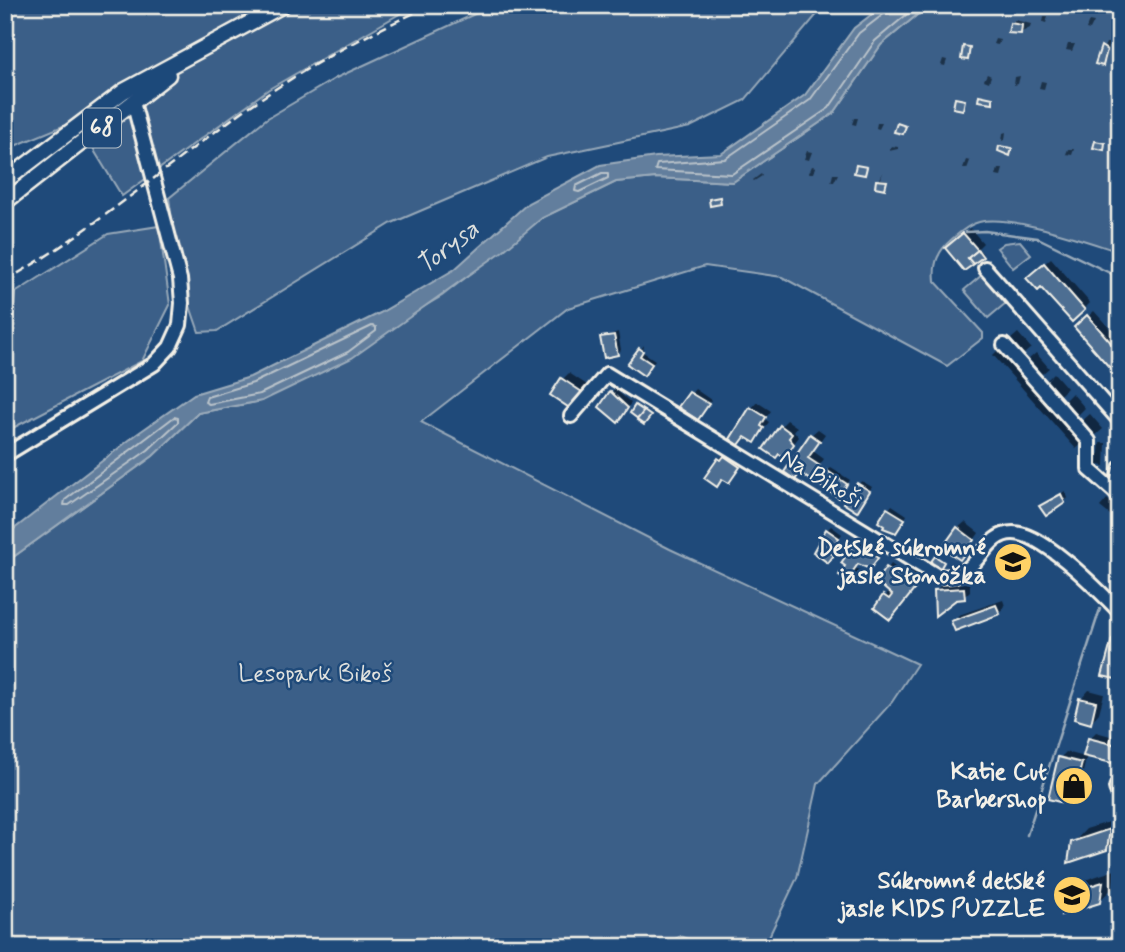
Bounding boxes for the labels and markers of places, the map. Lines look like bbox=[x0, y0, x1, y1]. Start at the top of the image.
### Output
place label: Detské súkromné jasle Stonožka bbox=[817, 533, 986, 592]
school or university icon: Detské súkromné jasle Stonožka bbox=[992, 541, 1034, 583]
place label: Katie Cut Barbershop bbox=[936, 757, 1047, 816]
shop icon: Katie Cut Barbershop bbox=[1053, 765, 1095, 807]
place label: Súkromné detské jasle KIDS PUZZLE bbox=[837, 866, 1045, 925]
school or university icon: Súkromné detské jasle KIDS PUZZLE bbox=[1051, 874, 1093, 916]

